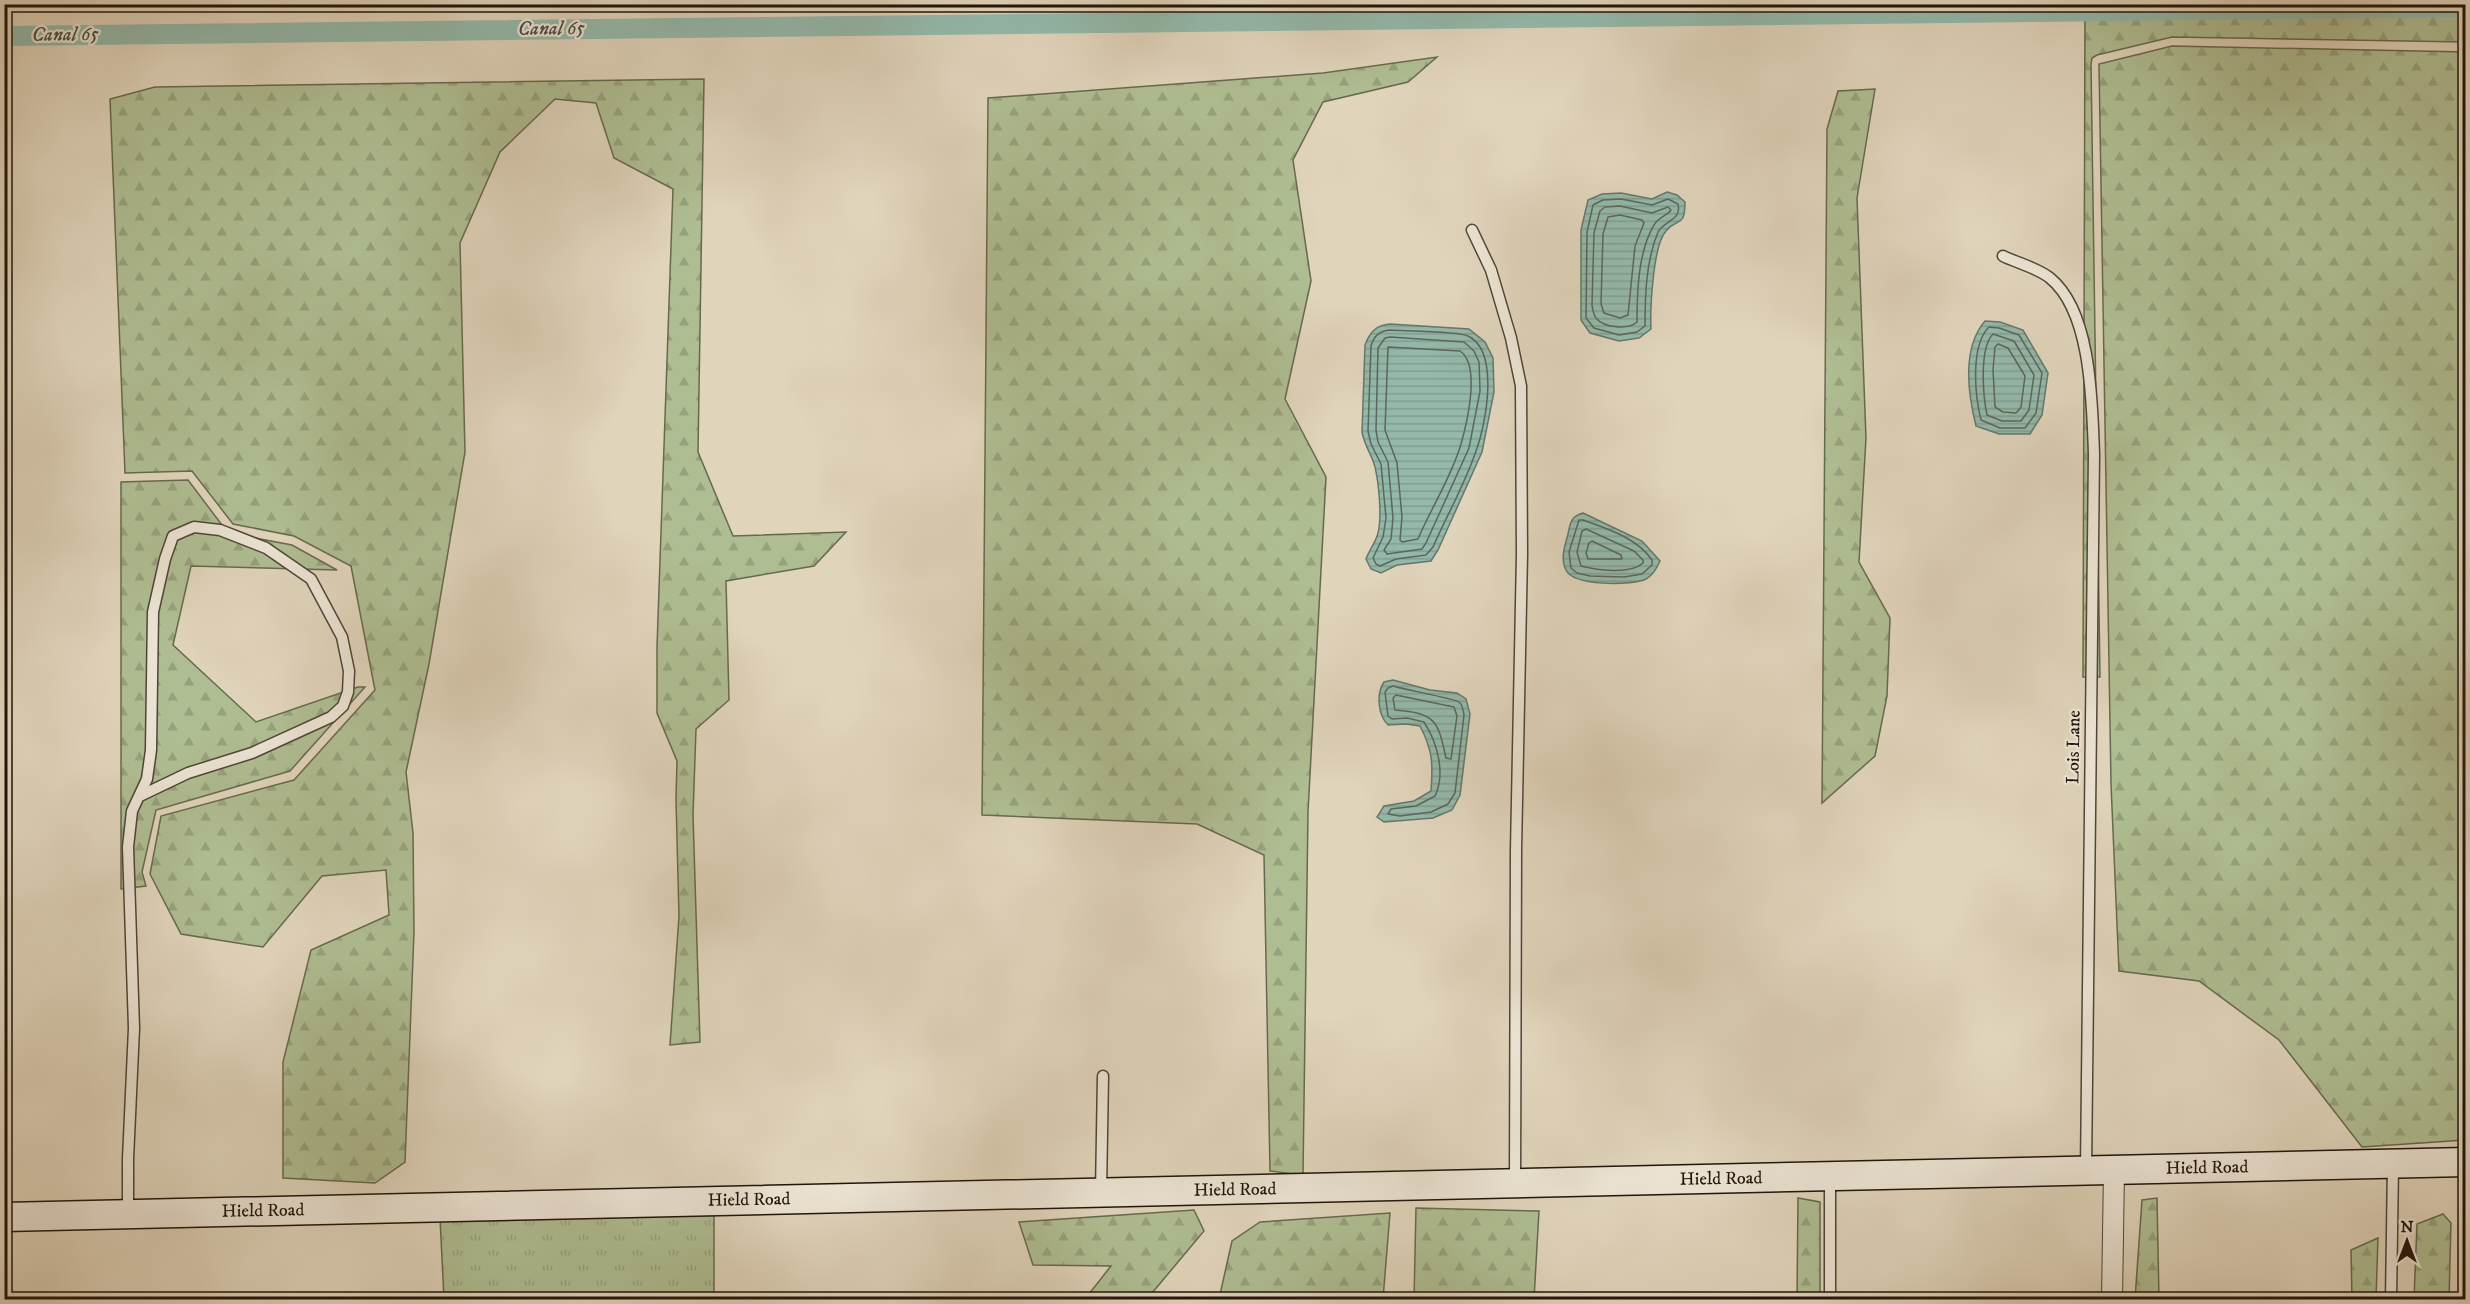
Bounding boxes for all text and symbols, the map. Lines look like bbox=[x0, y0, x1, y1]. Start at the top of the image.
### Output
water label: Canal 65 bbox=[517, 16, 586, 42]
water label: Canal 65 bbox=[31, 22, 100, 48]
street label: Lois Lane bbox=[2062, 710, 2086, 784]
street label: Hield Road bbox=[2165, 1156, 2249, 1180]
street label: Hield Road bbox=[1679, 1167, 1763, 1191]
street label: Hield Road bbox=[1193, 1178, 1277, 1202]
street label: Hield Road bbox=[707, 1188, 791, 1212]
street label: Hield Road bbox=[221, 1199, 305, 1223]
north arrow bbox=[2377, 1211, 2437, 1271]
text: N bbox=[2400, 1217, 2414, 1237]

